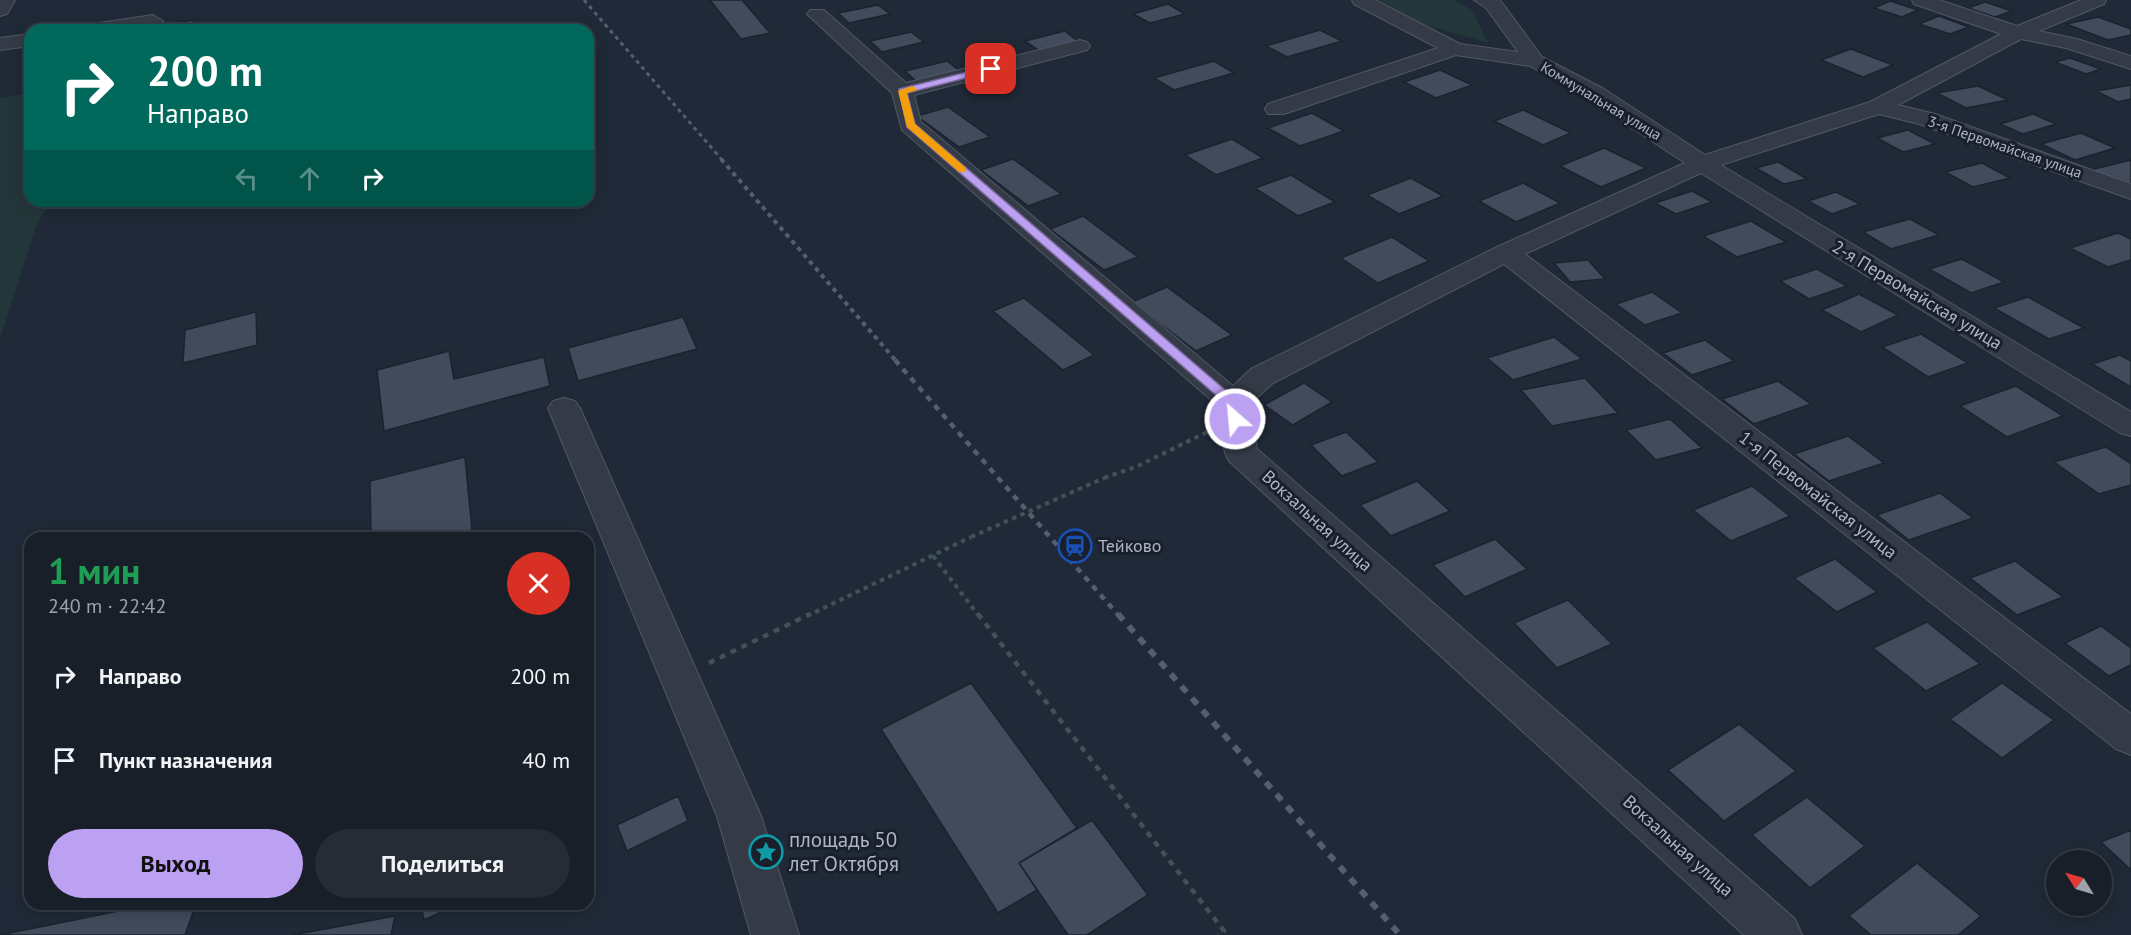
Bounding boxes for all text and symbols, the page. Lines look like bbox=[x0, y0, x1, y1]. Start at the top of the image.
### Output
text: 200 m bbox=[147, 43, 263, 98]
pin bbox=[965, 43, 1016, 94]
icon: right bbox=[48, 48, 126, 126]
icon: arrive bbox=[974, 52, 1007, 85]
street label: Коммунальная улица bbox=[1537, 57, 1665, 144]
text: Направо bbox=[147, 96, 249, 130]
street label: 3-я Первомайская улица bbox=[1926, 111, 2085, 182]
icon: left bbox=[230, 162, 263, 195]
icon: ahead bbox=[293, 162, 326, 195]
icon: right bbox=[356, 162, 389, 195]
street label: 2-я Первомайская улица bbox=[1828, 235, 2006, 354]
position arrow bbox=[1203, 387, 1267, 451]
street label: 1-я Первомайская улица bbox=[1735, 426, 1902, 563]
street label: Вокзальная улица bbox=[1257, 465, 1377, 576]
station icon: Тейково bbox=[1057, 528, 1093, 564]
place label: Тейково bbox=[1098, 534, 1161, 557]
text: 1 мин bbox=[48, 547, 140, 594]
button: close bbox=[507, 552, 570, 615]
text: 240 m · 22:42 bbox=[48, 593, 166, 619]
icon: right bbox=[48, 660, 81, 693]
text: Направо bbox=[99, 662, 182, 690]
text: 200 m bbox=[510, 662, 570, 690]
icon: arrive bbox=[48, 744, 81, 777]
text: Пункт назначения bbox=[99, 746, 272, 774]
text: 40 m bbox=[522, 746, 570, 774]
street label: Вокзальная улица bbox=[1618, 790, 1738, 901]
place label: площадь 50 лет Октября bbox=[788, 826, 899, 877]
button: Выход bbox=[48, 829, 303, 898]
button: Поделиться bbox=[315, 829, 570, 898]
place icon: площадь 50 лет Октября bbox=[748, 834, 784, 870]
north arrow bbox=[2046, 850, 2112, 916]
map controls bbox=[2046, 850, 2112, 916]

